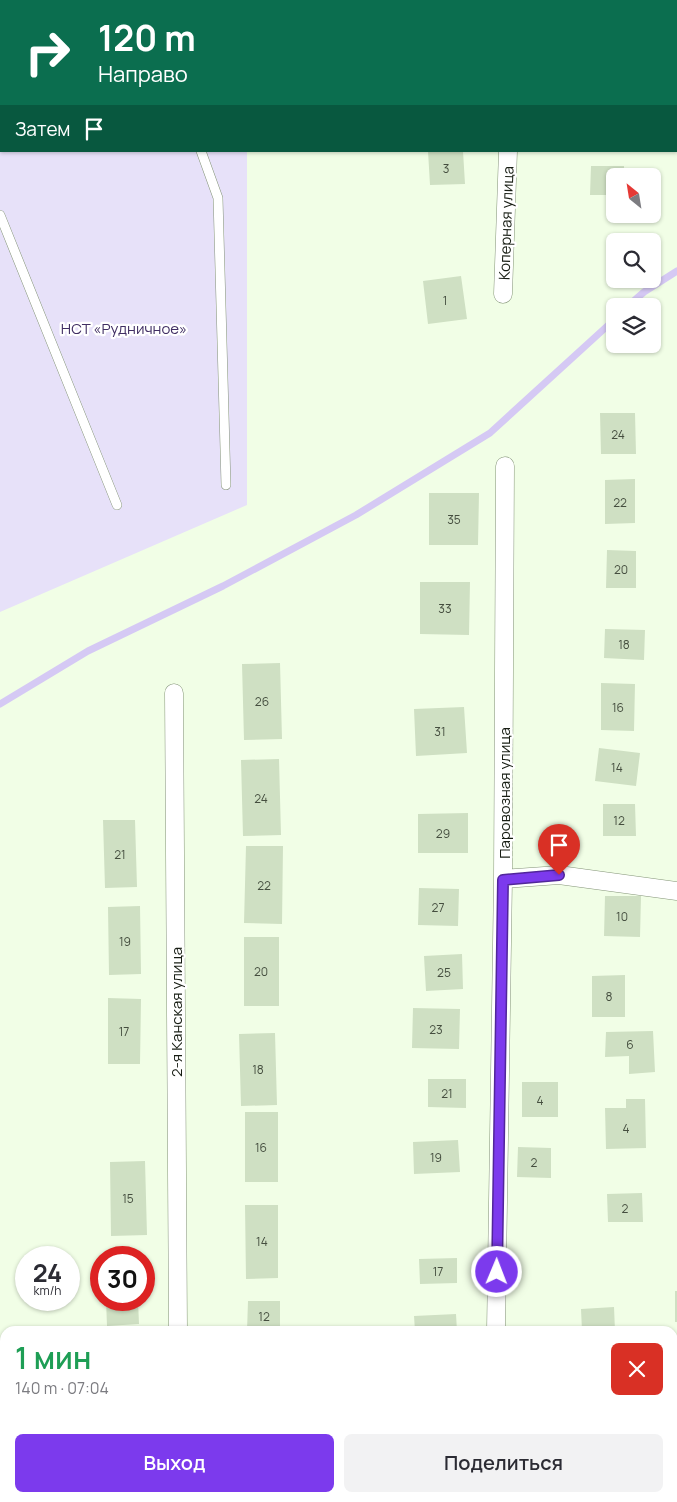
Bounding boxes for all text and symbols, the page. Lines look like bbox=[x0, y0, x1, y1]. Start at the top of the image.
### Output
text: 120 m bbox=[98, 14, 196, 62]
icon: right bbox=[15, 20, 80, 85]
text: Направо bbox=[98, 59, 188, 89]
icon: arrive bbox=[80, 115, 108, 143]
text: Затем bbox=[15, 116, 70, 142]
house number: 3 bbox=[443, 160, 449, 177]
street label: Коперная улица bbox=[494, 166, 518, 280]
north arrow bbox=[606, 168, 661, 222]
map controls bbox=[606, 168, 661, 353]
button: search bbox=[606, 233, 661, 288]
house number: 1 bbox=[443, 292, 447, 309]
button: layers bbox=[606, 298, 661, 353]
park label: НСТ «Рудничное» bbox=[61, 318, 187, 339]
house number: 24 bbox=[611, 426, 625, 443]
house number: 22 bbox=[613, 494, 627, 511]
house number: 35 bbox=[447, 511, 461, 528]
house number: 20 bbox=[614, 561, 628, 578]
house number: 33 bbox=[438, 600, 452, 617]
house number: 18 bbox=[618, 636, 630, 653]
house number: 26 bbox=[255, 693, 269, 710]
house number: 16 bbox=[612, 699, 624, 716]
house number: 31 bbox=[434, 723, 446, 740]
street label: Паровозная улица bbox=[494, 727, 515, 859]
house number: 14 bbox=[611, 759, 623, 776]
house number: 24 bbox=[254, 790, 268, 807]
house number: 12 bbox=[613, 812, 625, 829]
pin bbox=[538, 824, 580, 875]
house number: 29 bbox=[436, 825, 450, 842]
icon: arrive bbox=[545, 831, 573, 859]
house number: 21 bbox=[114, 846, 126, 863]
house number: 22 bbox=[257, 877, 271, 894]
house number: 27 bbox=[432, 899, 444, 916]
house number: 10 bbox=[616, 908, 628, 925]
house number: 19 bbox=[119, 933, 131, 950]
street label: 2-я Канская улица bbox=[166, 947, 187, 1077]
house number: 20 bbox=[254, 963, 268, 980]
house number: 25 bbox=[437, 964, 451, 981]
house number: 8 bbox=[606, 988, 613, 1005]
house number: 23 bbox=[429, 1021, 443, 1038]
house number: 17 bbox=[119, 1023, 129, 1040]
house number: 6 bbox=[626, 1036, 634, 1053]
house number: 18 bbox=[252, 1061, 264, 1078]
house number: 21 bbox=[441, 1085, 453, 1102]
house number: 4 bbox=[536, 1092, 544, 1109]
house number: 4 bbox=[622, 1120, 630, 1137]
house number: 16 bbox=[255, 1139, 267, 1156]
house number: 19 bbox=[430, 1149, 442, 1166]
house number: 2 bbox=[531, 1154, 538, 1171]
house number: 15 bbox=[122, 1190, 134, 1207]
house number: 2 bbox=[622, 1200, 629, 1217]
house number: 14 bbox=[256, 1233, 268, 1250]
position arrow bbox=[470, 1245, 522, 1297]
speed limit sign: 30 bbox=[90, 1246, 155, 1311]
text: 24 bbox=[33, 1255, 62, 1290]
house number: 17 bbox=[433, 1263, 443, 1280]
text: km/h bbox=[34, 1282, 61, 1299]
house number: 12 bbox=[258, 1308, 270, 1325]
text: 1 мин bbox=[15, 1337, 91, 1378]
button: close bbox=[611, 1343, 663, 1395]
text: 140 m · 07:04 bbox=[15, 1377, 109, 1399]
button: Выход bbox=[15, 1434, 334, 1492]
button: Поделиться bbox=[344, 1434, 663, 1492]

